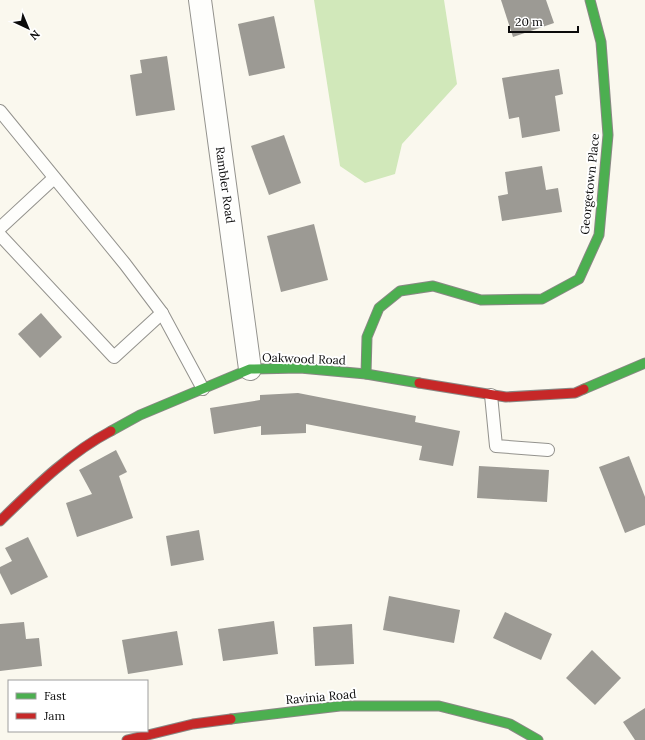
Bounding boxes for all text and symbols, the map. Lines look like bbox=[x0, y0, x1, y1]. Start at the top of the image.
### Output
north arrow bbox=[8, 8, 48, 48]
scale bar bbox=[509, 8, 578, 34]
text: 20 m bbox=[515, 14, 543, 29]
text: N bbox=[27, 27, 43, 44]
street label: Georgetown Place bbox=[577, 132, 602, 235]
street label: Rambler Road bbox=[213, 146, 238, 224]
street label: Oakwood Road bbox=[262, 350, 346, 367]
legend bbox=[8, 680, 148, 732]
street label: Ravinia Road bbox=[285, 686, 357, 707]
text: Fast bbox=[44, 688, 67, 703]
text: Jam bbox=[43, 708, 65, 723]

